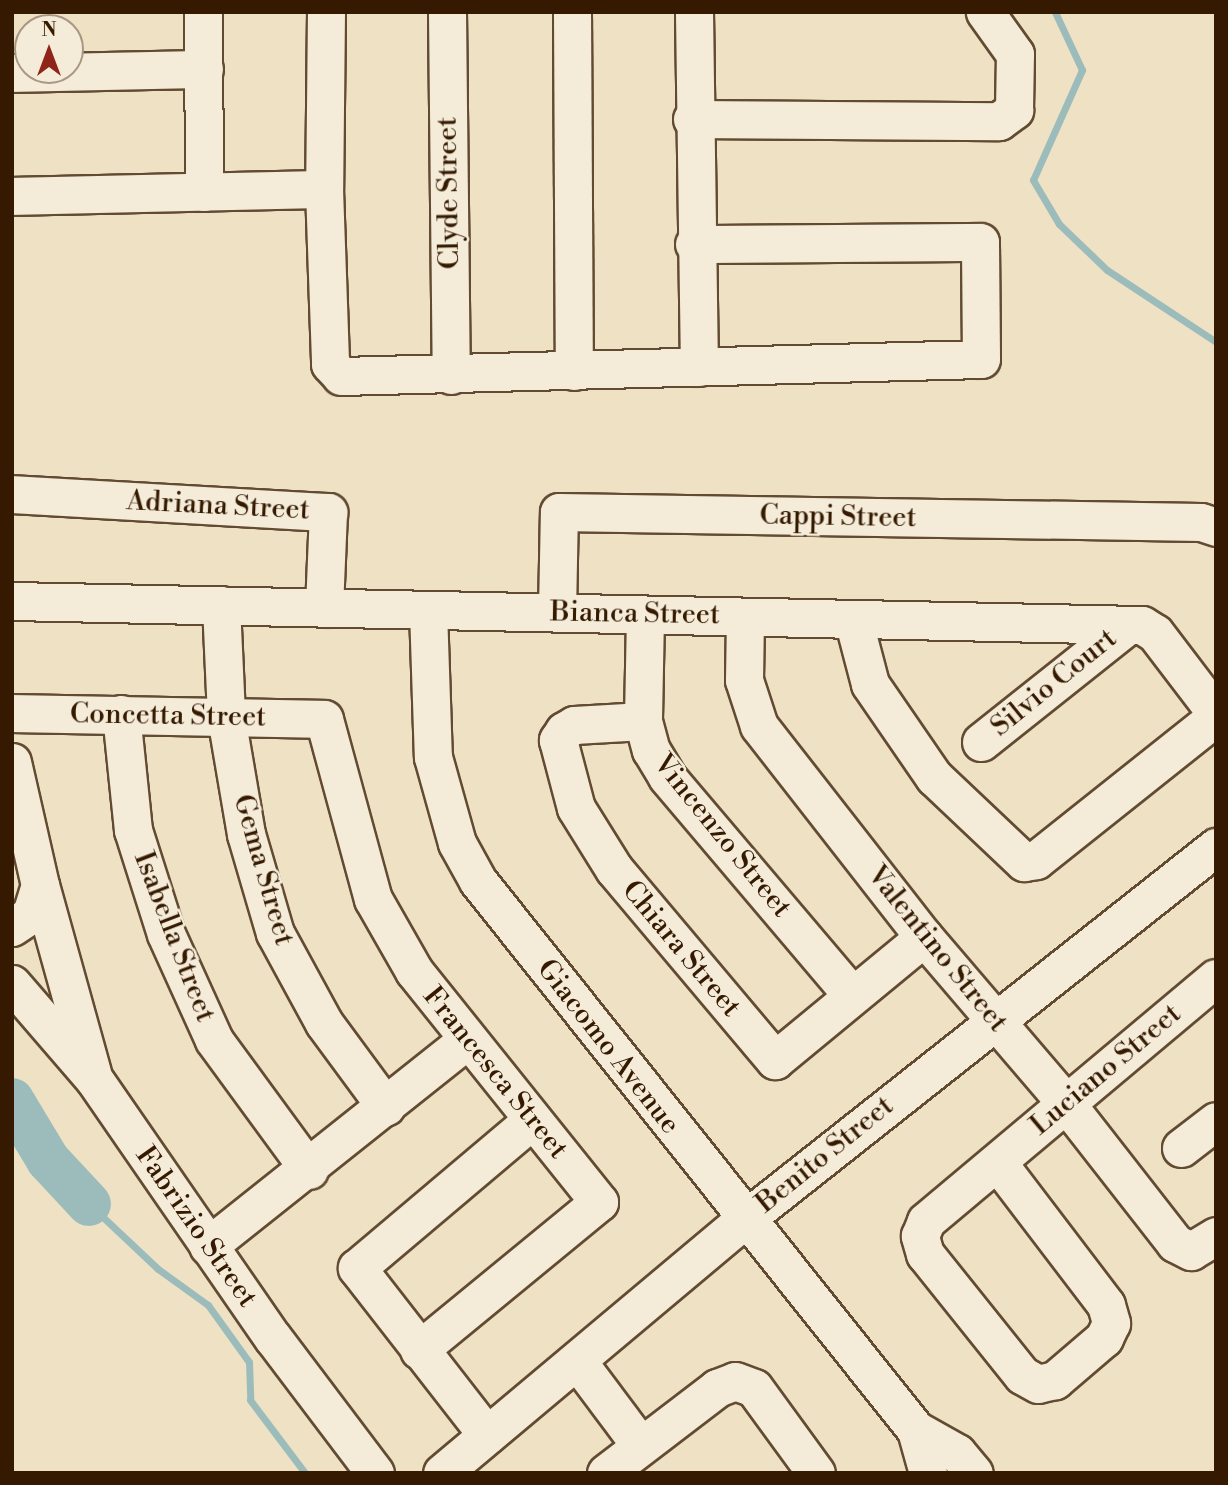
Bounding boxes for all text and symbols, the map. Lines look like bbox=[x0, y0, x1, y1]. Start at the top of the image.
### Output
north arrow bbox=[14, 14, 84, 84]
text: N bbox=[41, 18, 57, 42]
street label: Clyde Street bbox=[431, 116, 467, 270]
street label: Adriana Street bbox=[126, 484, 310, 528]
street label: Cappi Street bbox=[759, 499, 917, 535]
street label: Bianca Street bbox=[550, 596, 720, 632]
street label: Silvio Court bbox=[984, 622, 1124, 744]
street label: Concetta Street bbox=[70, 697, 266, 735]
street label: Vincenzo Street bbox=[646, 748, 798, 924]
street label: Gema Street bbox=[225, 791, 301, 949]
street label: Isabella Street bbox=[126, 847, 222, 1027]
street label: Valentino Street bbox=[860, 859, 1014, 1039]
street label: Chiara Street bbox=[614, 874, 748, 1024]
street label: Giacomo Avenue bbox=[529, 953, 687, 1141]
street label: Francesca Street bbox=[415, 980, 575, 1166]
street label: Luciano Street bbox=[1024, 997, 1188, 1143]
street label: Benito Street bbox=[750, 1090, 900, 1220]
street label: Fabrizio Street bbox=[128, 1140, 264, 1314]

